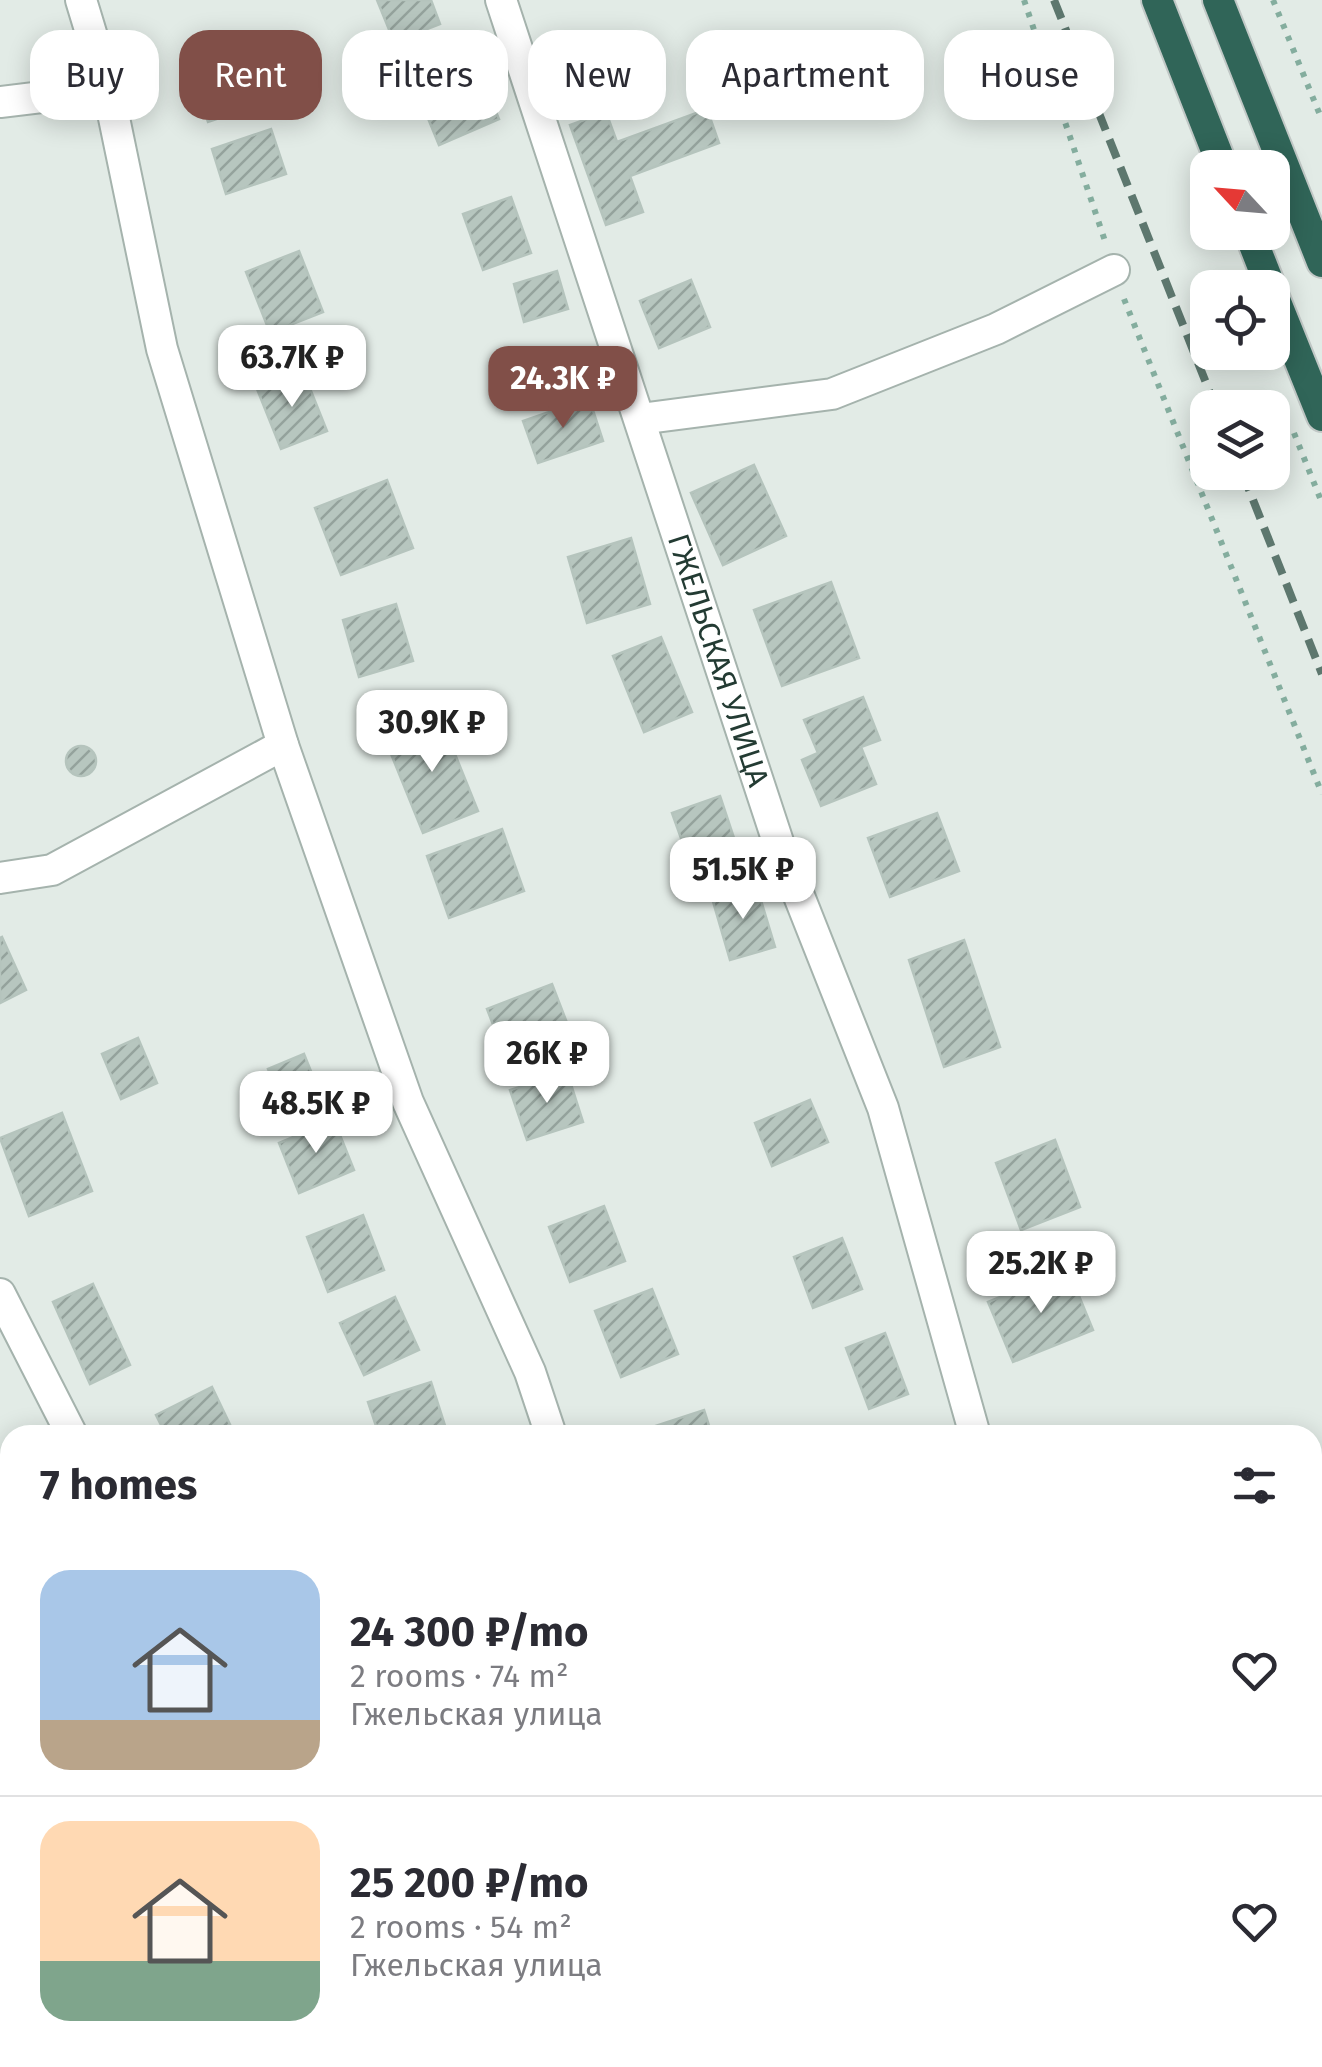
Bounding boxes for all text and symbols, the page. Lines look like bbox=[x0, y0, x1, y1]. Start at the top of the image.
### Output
chip: Buy bbox=[30, 30, 159, 120]
chip: Rent bbox=[179, 30, 322, 120]
chip: Filters bbox=[342, 30, 508, 120]
chip: New bbox=[528, 30, 666, 120]
chip: Apartment bbox=[686, 30, 924, 120]
chip: House bbox=[944, 30, 1114, 120]
north arrow bbox=[1190, 150, 1290, 250]
map controls bbox=[1190, 150, 1290, 490]
button: locate bbox=[1190, 270, 1290, 370]
pin: 63.7K ₽ bbox=[200, 325, 384, 410]
text: 63.7K ₽ bbox=[240, 338, 344, 376]
pin: 24.3K ₽ bbox=[471, 346, 655, 431]
text: 24.3K ₽ bbox=[510, 359, 616, 397]
button: layers bbox=[1190, 390, 1290, 490]
street label: ГЖЕЛЬСКАЯ УЛИЦА bbox=[660, 529, 777, 792]
pin: 30.9K ₽ bbox=[340, 690, 524, 775]
text: 30.9K ₽ bbox=[378, 703, 486, 741]
pin: 51.5K ₽ bbox=[651, 837, 835, 922]
text: 51.5K ₽ bbox=[692, 850, 794, 888]
pin: 26K ₽ bbox=[477, 1021, 617, 1106]
text: 26K ₽ bbox=[506, 1034, 588, 1072]
pin: 48.5K ₽ bbox=[224, 1071, 408, 1156]
text: 48.5K ₽ bbox=[262, 1084, 370, 1122]
pin: 25.2K ₽ bbox=[949, 1231, 1133, 1316]
text: 25.2K ₽ bbox=[989, 1244, 1093, 1282]
icon: filters bbox=[1227, 1458, 1282, 1513]
text: 7 homes bbox=[40, 1460, 197, 1510]
text: 24 300 ₽/mo bbox=[350, 1607, 589, 1657]
icon: home bbox=[120, 1610, 240, 1730]
icon: heart bbox=[1227, 1643, 1282, 1698]
text: 2 rooms · 74 m² bbox=[350, 1657, 569, 1695]
text: Гжельская улица bbox=[350, 1695, 603, 1733]
text: 25 200 ₽/mo bbox=[350, 1858, 588, 1908]
icon: home bbox=[120, 1861, 240, 1981]
icon: heart bbox=[1227, 1894, 1282, 1949]
text: 2 rooms · 54 m² bbox=[350, 1908, 572, 1946]
text: Гжельская улица bbox=[350, 1946, 603, 1984]

